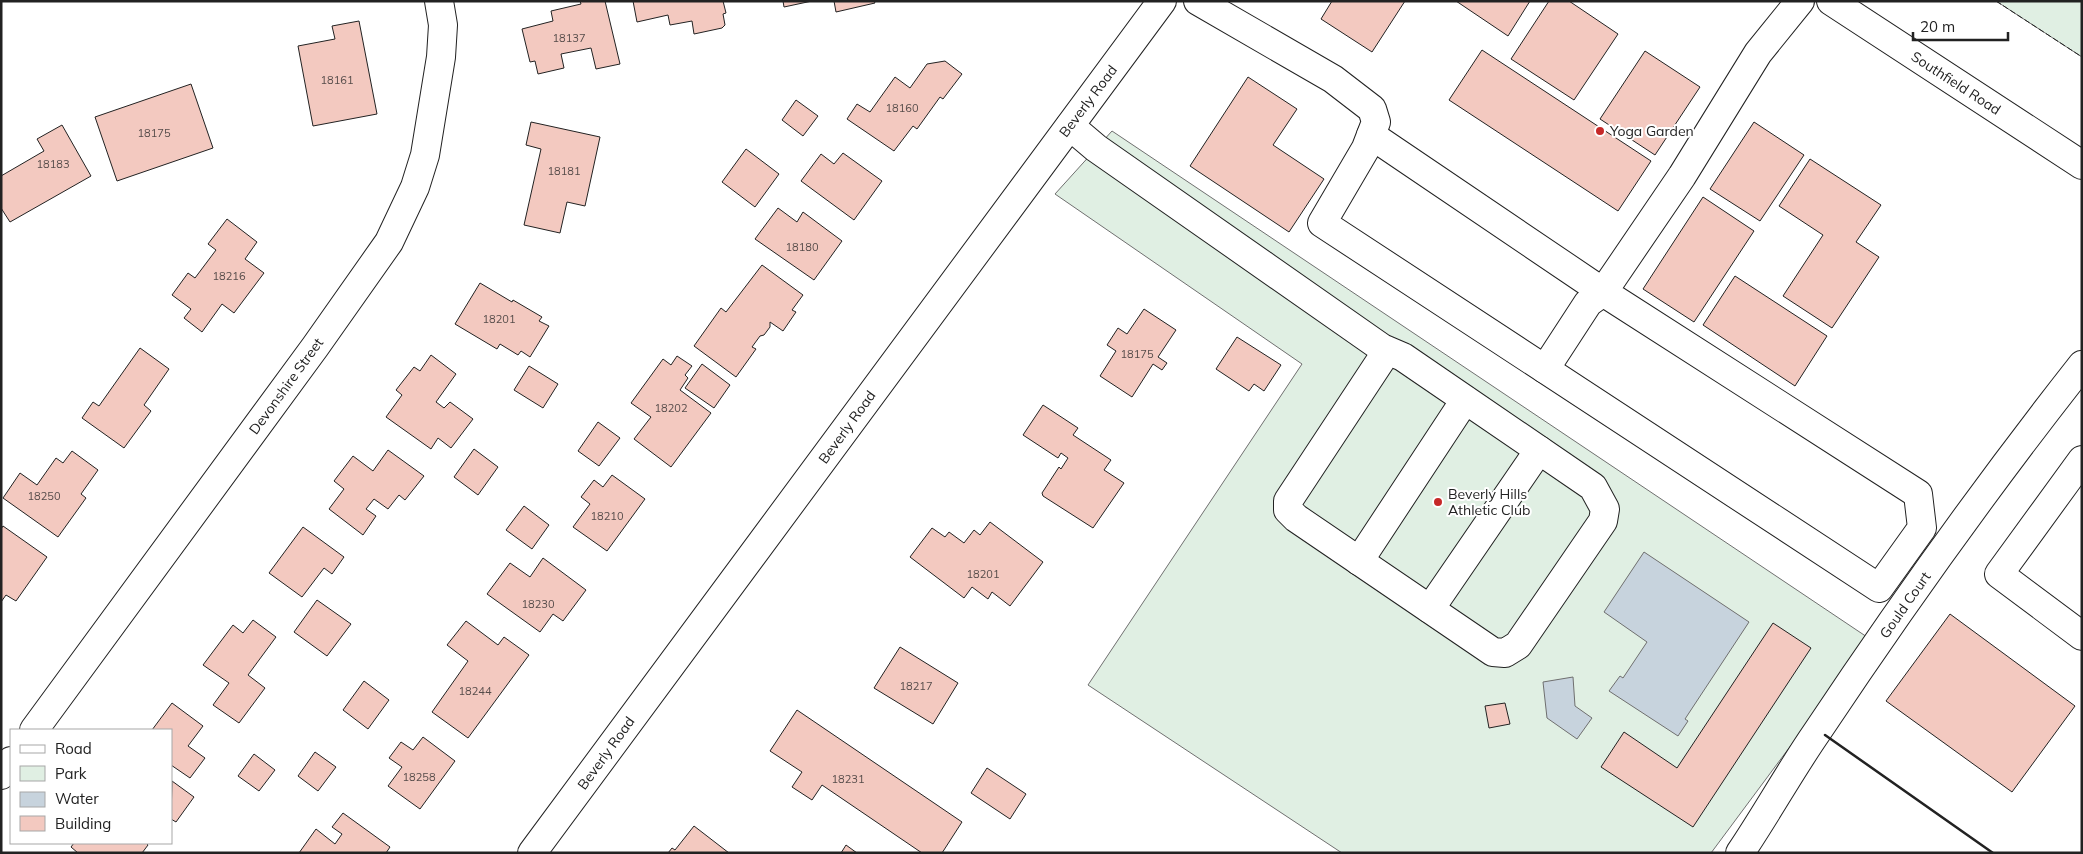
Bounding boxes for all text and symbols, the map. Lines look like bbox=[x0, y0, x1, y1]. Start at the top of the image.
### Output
scale bar bbox=[1913, 10, 2008, 42]
text: 20 m bbox=[1920, 17, 1955, 36]
house number: 18137 bbox=[553, 31, 586, 45]
street label: Southfield Road bbox=[1908, 47, 2004, 119]
street label: Beverly Road bbox=[1055, 61, 1121, 141]
house number: 18161 bbox=[321, 73, 354, 87]
house number: 18160 bbox=[886, 101, 919, 115]
place label: Yoga Garden bbox=[1609, 122, 1694, 140]
marker: Yoga Garden bbox=[1594, 125, 1606, 137]
house number: 18175 bbox=[138, 126, 171, 140]
house number: 18183 bbox=[37, 157, 70, 171]
house number: 18181 bbox=[548, 164, 581, 178]
house number: 18180 bbox=[786, 240, 819, 254]
house number: 18216 bbox=[213, 269, 246, 283]
house number: 18201 bbox=[483, 312, 516, 326]
street label: Devonshire Street bbox=[245, 334, 327, 438]
house number: 18175 bbox=[1121, 347, 1154, 361]
street label: Beverly Road bbox=[814, 387, 880, 467]
house number: 18202 bbox=[655, 401, 688, 415]
place label: Beverly Hills Athletic Club bbox=[1448, 485, 1530, 519]
house number: 18250 bbox=[28, 489, 61, 503]
marker: Beverly Hills Athletic Club bbox=[1432, 496, 1444, 508]
house number: 18210 bbox=[591, 509, 624, 523]
house number: 18201 bbox=[967, 567, 1000, 581]
street label: Gould Court bbox=[1875, 568, 1935, 642]
house number: 18230 bbox=[522, 597, 555, 611]
house number: 18217 bbox=[900, 679, 933, 693]
house number: 18244 bbox=[459, 684, 492, 698]
street label: Beverly Road bbox=[573, 713, 639, 793]
legend bbox=[10, 729, 172, 844]
text: Road bbox=[55, 739, 92, 758]
text: Park bbox=[55, 764, 87, 783]
house number: 18258 bbox=[403, 770, 436, 784]
house number: 18231 bbox=[832, 772, 865, 786]
text: Water bbox=[55, 789, 99, 808]
text: Building bbox=[55, 814, 111, 833]

